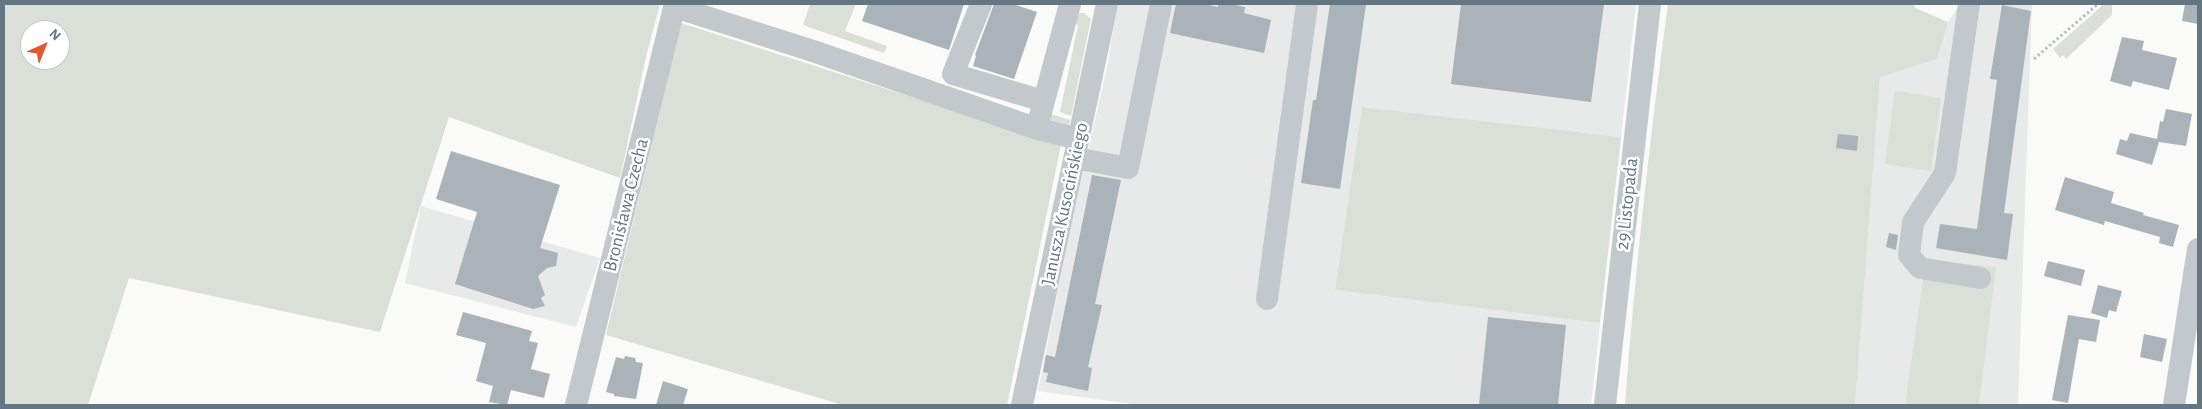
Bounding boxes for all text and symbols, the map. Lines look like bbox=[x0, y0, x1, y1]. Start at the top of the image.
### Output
north arrow bbox=[20, 20, 70, 70]
text: N bbox=[46, 27, 63, 43]
street label: Janusza Kusocińskiego bbox=[1037, 121, 1093, 287]
street label: Bronisława Czecha bbox=[598, 136, 654, 274]
street label: 29 Listopada bbox=[1611, 157, 1643, 251]

